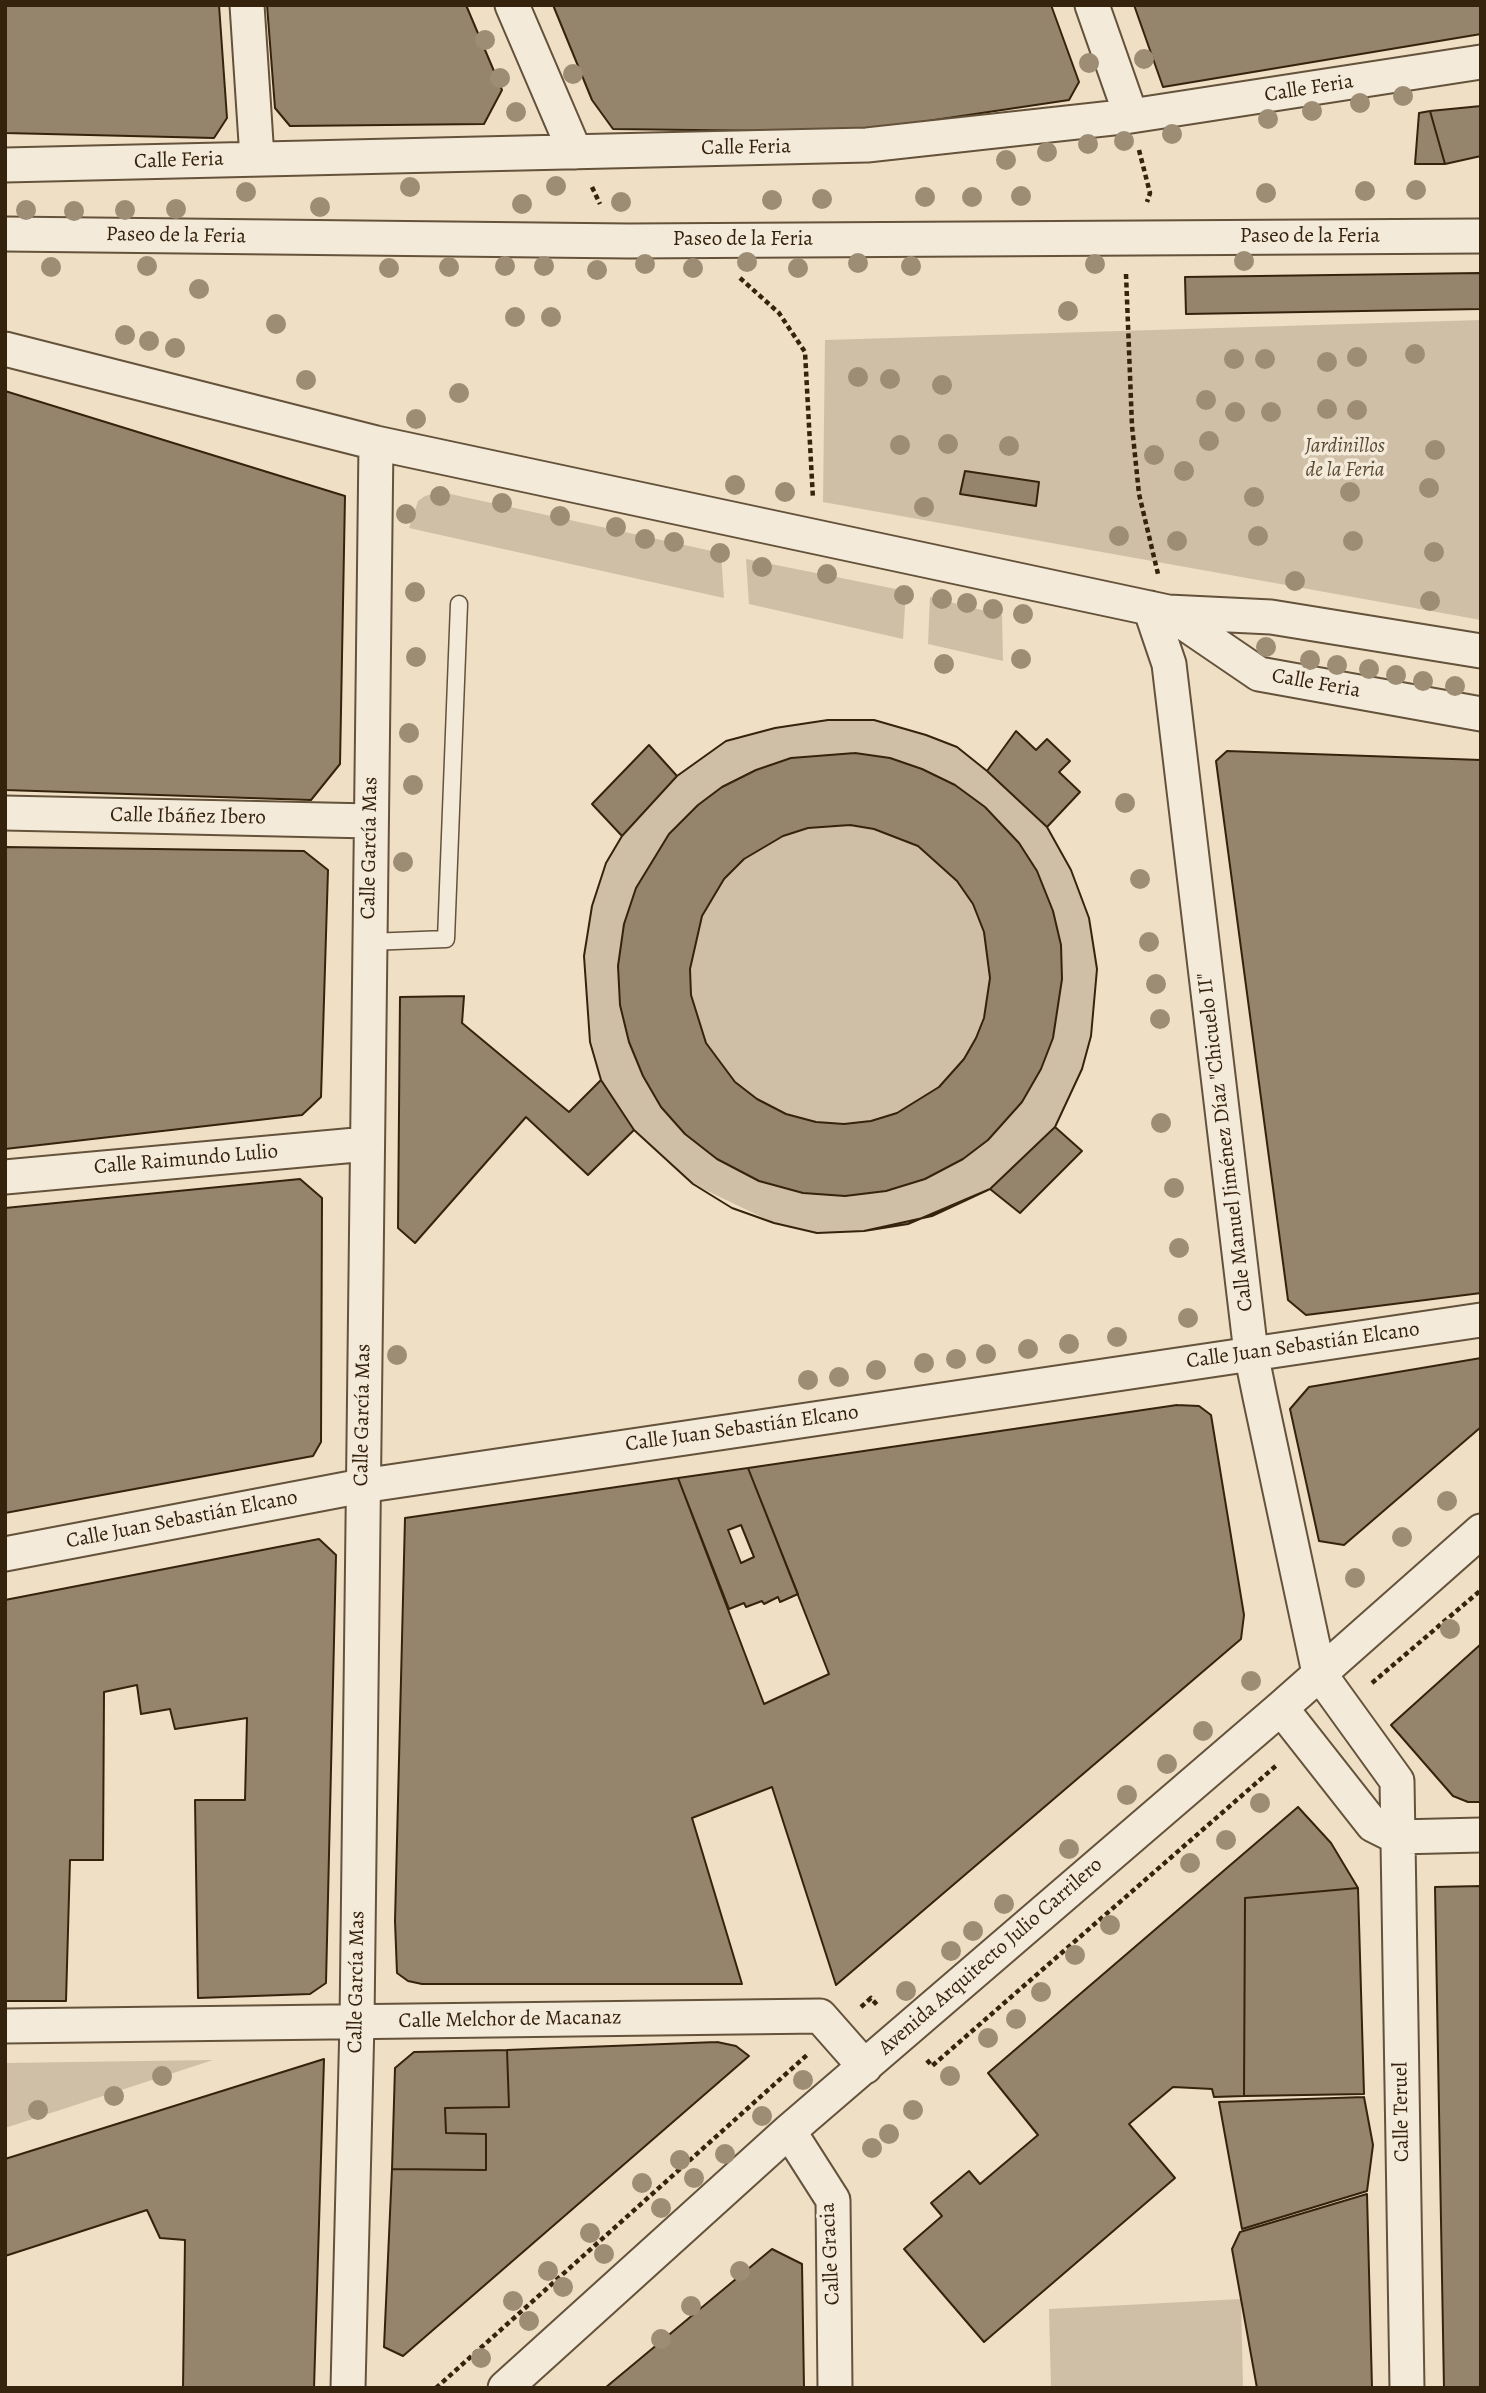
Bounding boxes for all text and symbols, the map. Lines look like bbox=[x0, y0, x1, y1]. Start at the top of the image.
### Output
street label: Calle Feria bbox=[1263, 70, 1355, 108]
street label: Calle Feria bbox=[701, 135, 791, 161]
street label: Calle Feria bbox=[134, 147, 224, 175]
street label: Paseo de la Feria bbox=[106, 222, 246, 250]
street label: Paseo de la Feria bbox=[1240, 224, 1380, 250]
street label: Paseo de la Feria bbox=[673, 227, 813, 253]
park label: Jardinillos de la Feria bbox=[1305, 434, 1385, 484]
street label: Calle Feria bbox=[1270, 664, 1362, 704]
street label: Calle García Mas bbox=[356, 776, 384, 920]
street label: Calle Ibáñez Ibero bbox=[110, 803, 266, 831]
street label: Calle Manuel Jiménez Díaz "Chicuelo II" bbox=[1193, 971, 1259, 1313]
street label: Calle Raimundo Lulio bbox=[93, 1139, 279, 1181]
street label: Calle Juan Sebastián Elcano bbox=[1185, 1317, 1421, 1375]
street label: Calle García Mas bbox=[349, 1343, 377, 1487]
street label: Calle Juan Sebastián Elcano bbox=[624, 1400, 860, 1458]
street label: Calle Juan Sebastián Elcano bbox=[64, 1485, 300, 1555]
street label: Avenida Arquitecto Julio Carrilero bbox=[874, 1853, 1108, 2061]
street label: Calle García Mas bbox=[343, 1910, 371, 2054]
street label: Calle Melchor de Macanaz bbox=[398, 2005, 622, 2035]
street label: Calle Teruel bbox=[1389, 2062, 1415, 2162]
street label: Calle Gracia bbox=[816, 2202, 846, 2306]

